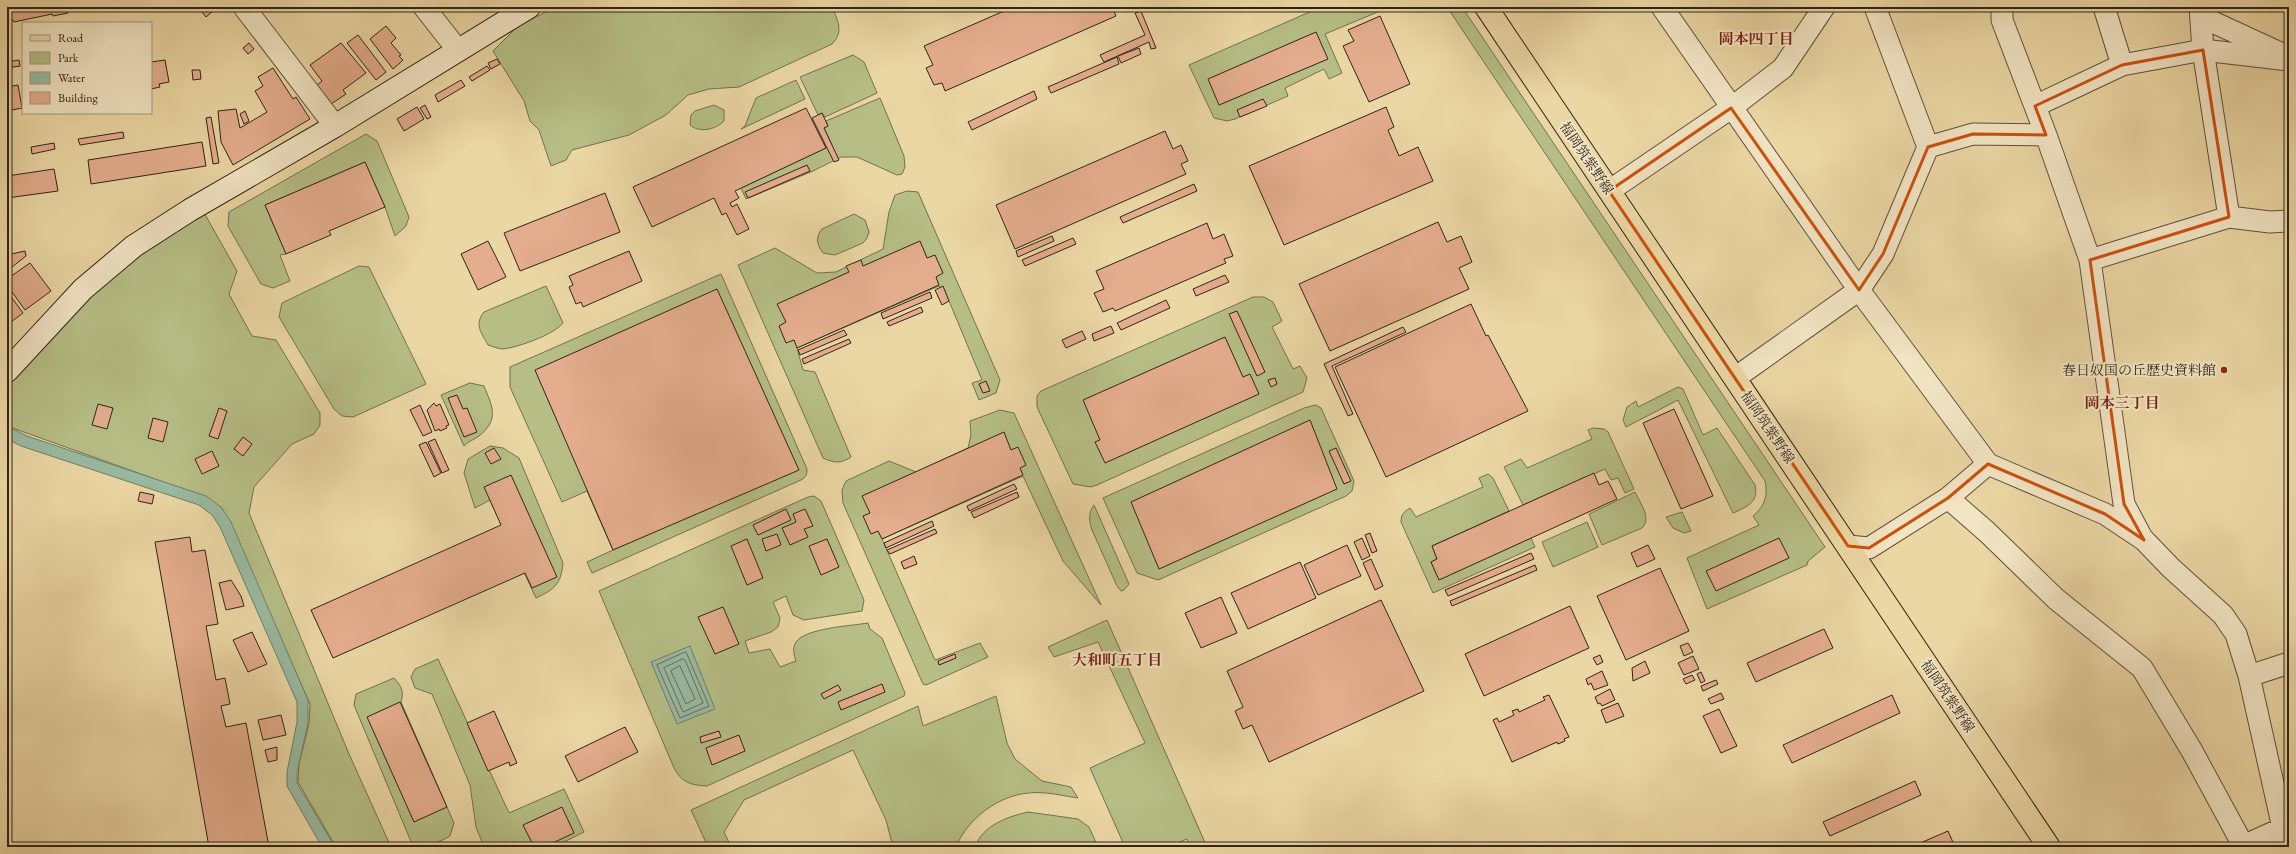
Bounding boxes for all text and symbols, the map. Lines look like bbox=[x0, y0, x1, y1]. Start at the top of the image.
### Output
legend bbox=[22, 22, 152, 114]
district label: 岡本四丁目 bbox=[1718, 29, 1794, 48]
text: Road bbox=[58, 30, 84, 46]
text: Park bbox=[58, 50, 79, 66]
text: Water bbox=[58, 70, 85, 86]
text: Building bbox=[58, 90, 99, 106]
street label: 福岡筑紫野線 bbox=[1556, 118, 1618, 198]
place label: 春日奴国の丘歴史資料館 bbox=[2062, 361, 2216, 379]
marker: 春日奴国の丘歴史資料館 bbox=[2219, 365, 2229, 375]
street label: 福岡筑紫野線 bbox=[1737, 387, 1799, 467]
district label: 岡本三丁目 bbox=[2084, 393, 2160, 412]
district label: 大和町五丁目 bbox=[1072, 650, 1162, 669]
street label: 福岡筑紫野線 bbox=[1917, 656, 1979, 736]

